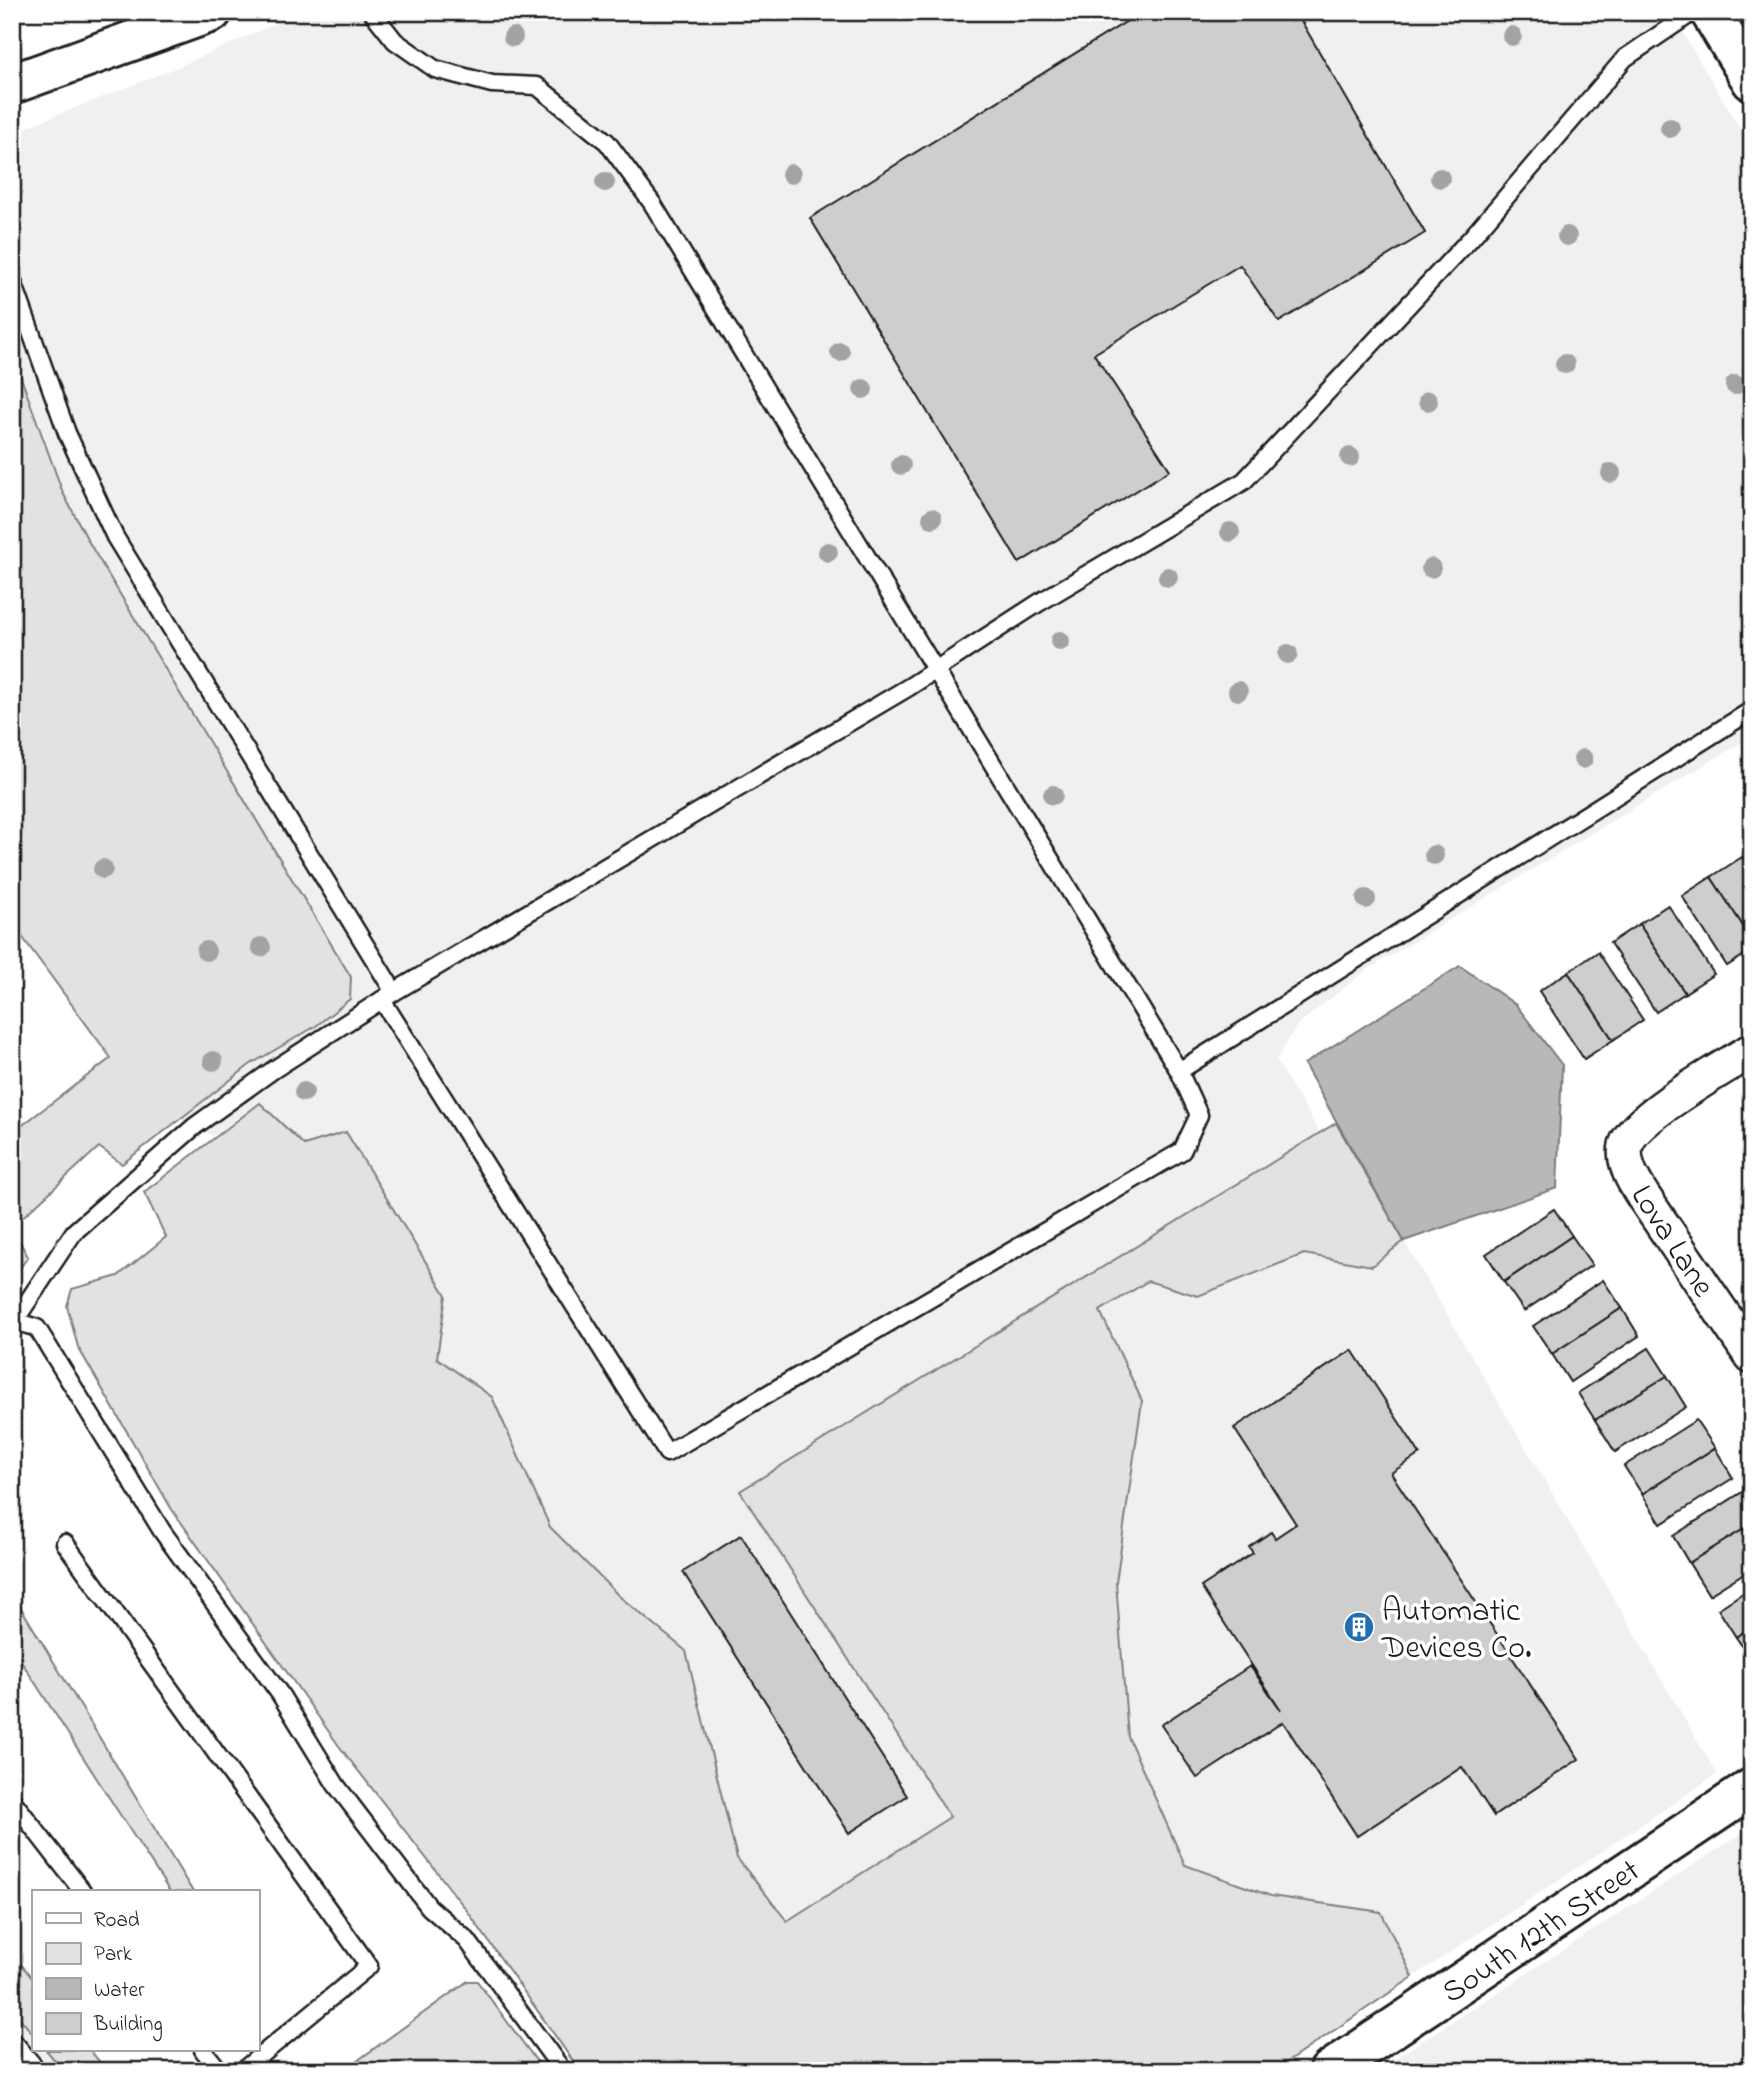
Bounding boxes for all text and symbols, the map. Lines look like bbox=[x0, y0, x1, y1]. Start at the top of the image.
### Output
street label: Lova Lane bbox=[1617, 1177, 1725, 1308]
place label: Automatic Devices Co. bbox=[1381, 1589, 1532, 1673]
building icon: Automatic Devices Co. bbox=[1342, 1610, 1376, 1644]
street label: South 12th Street bbox=[1433, 1849, 1651, 2017]
legend bbox=[32, 1890, 259, 2052]
text: Road bbox=[94, 1906, 140, 1936]
text: Park bbox=[94, 1940, 133, 1970]
text: Water bbox=[94, 1976, 145, 2006]
text: Building bbox=[93, 2010, 163, 2042]

